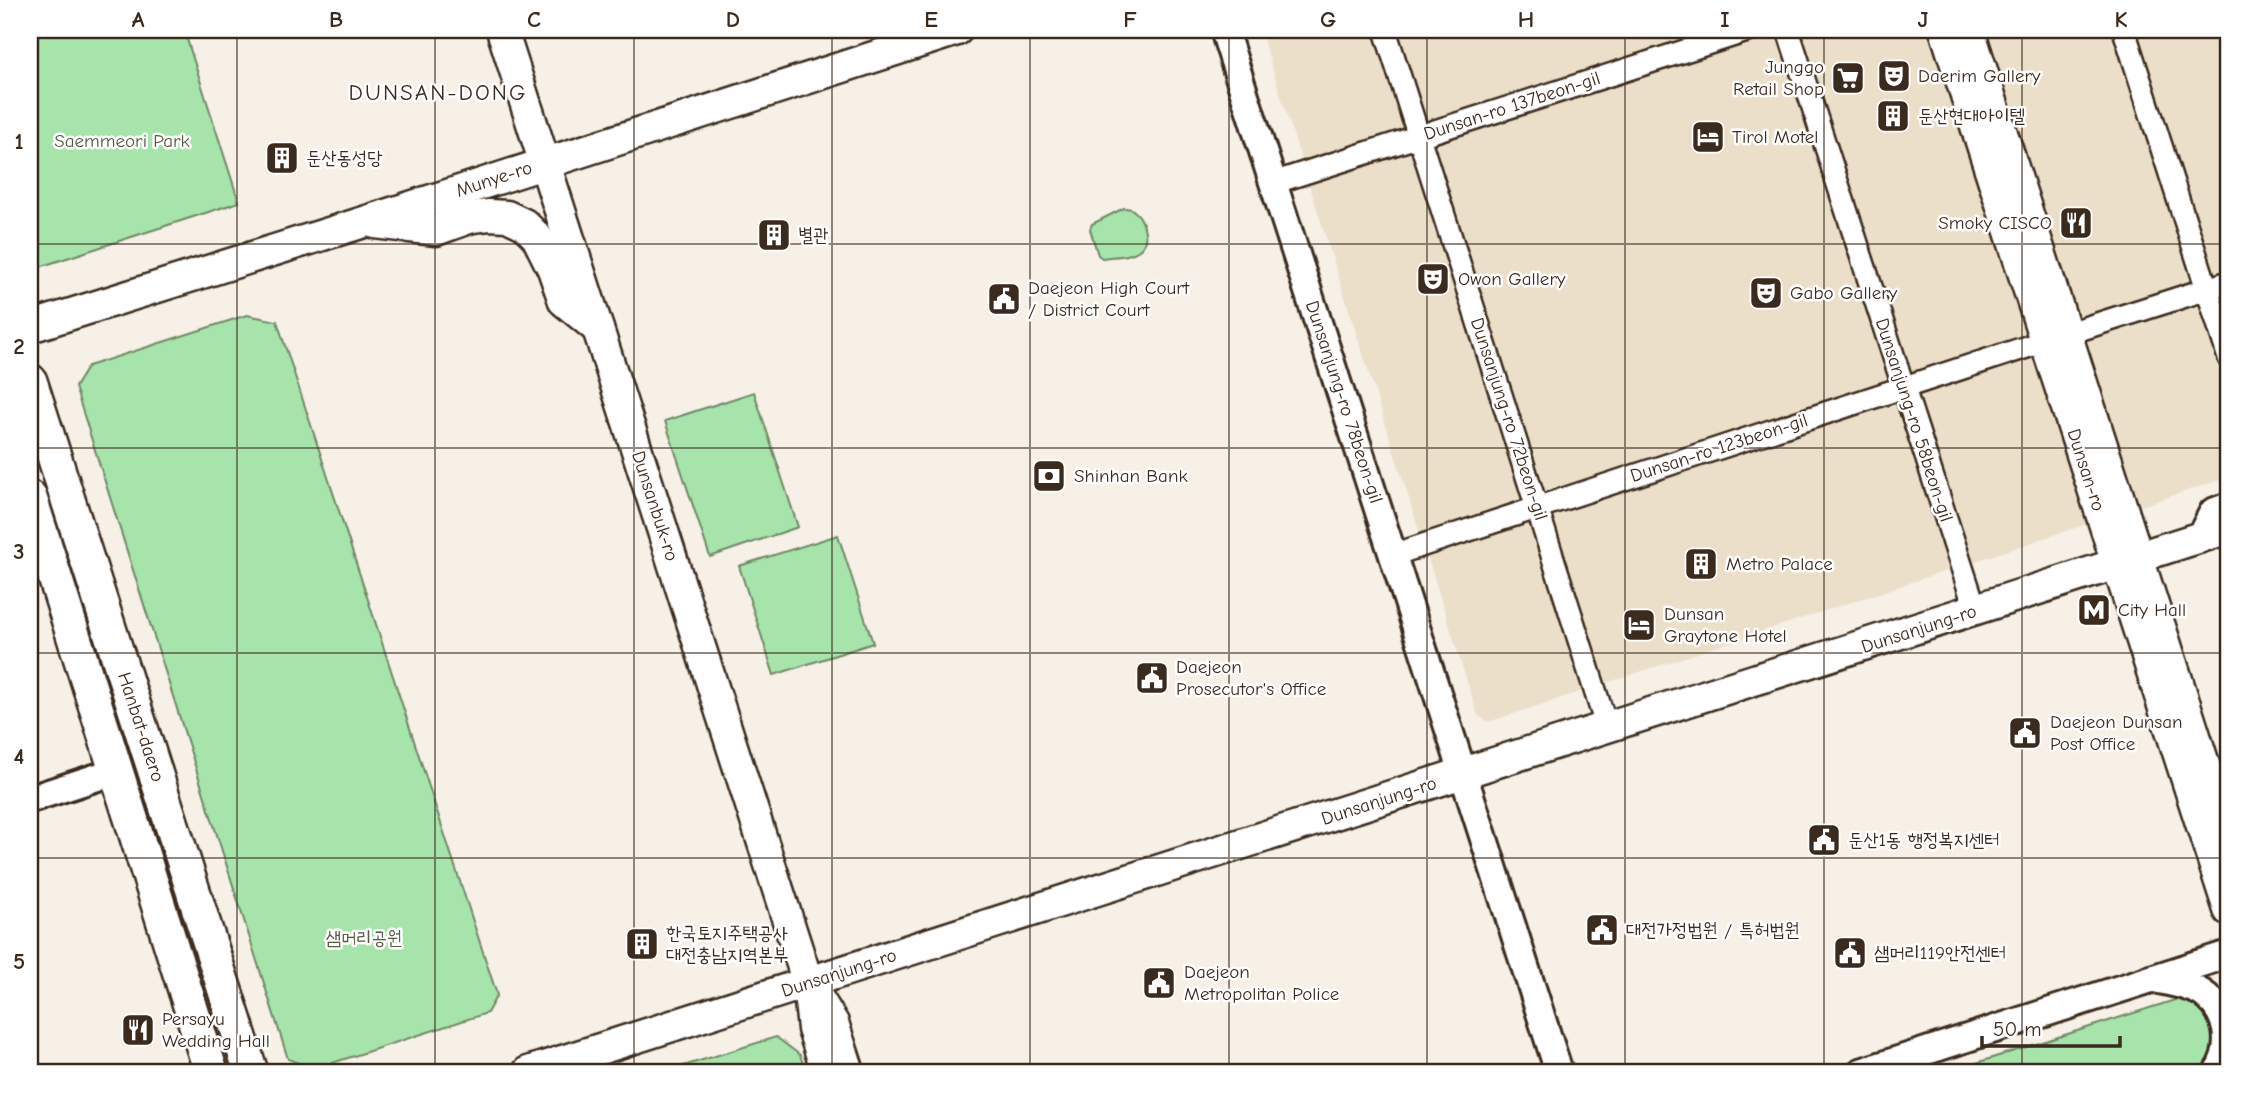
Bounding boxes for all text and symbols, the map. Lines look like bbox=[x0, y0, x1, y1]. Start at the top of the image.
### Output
text: A bbox=[132, 6, 145, 33]
text: B bbox=[329, 6, 343, 33]
text: C bbox=[527, 6, 541, 33]
text: D bbox=[726, 6, 740, 33]
text: E bbox=[924, 6, 938, 33]
text: F bbox=[1123, 6, 1137, 33]
text: G bbox=[1320, 6, 1336, 33]
text: H bbox=[1518, 6, 1534, 33]
text: I bbox=[1720, 6, 1730, 33]
text: J bbox=[1918, 6, 1929, 33]
text: K bbox=[2115, 6, 2128, 33]
place label: Junggo Retail Shop bbox=[1733, 56, 1824, 100]
theatre icon: Daerim Gallery bbox=[1875, 57, 1913, 95]
supermarket icon: Junggo Retail Shop bbox=[1829, 59, 1867, 97]
place label: Daerim Gallery bbox=[1918, 65, 2041, 87]
street label: Dunsan-ro 137beon-gil bbox=[1421, 67, 1603, 145]
district label: DUNSAN-DONG bbox=[349, 79, 527, 106]
building icon: 둔산현대아이텔 bbox=[1874, 97, 1912, 135]
place label: 둔산현대아이텔 bbox=[1918, 105, 2025, 127]
hotel icon: Tirol Motel bbox=[1689, 118, 1727, 156]
place label: Tirol Motel bbox=[1732, 126, 1818, 148]
text: 1 bbox=[14, 128, 24, 155]
park label: Saemmeori Park bbox=[54, 130, 190, 152]
building icon: 둔산동성당 bbox=[263, 139, 301, 177]
place label: 둔산동성당 bbox=[306, 147, 382, 169]
street label: Munye-ro bbox=[453, 156, 535, 202]
restaurant icon: Smoky CISCO bbox=[2057, 204, 2095, 242]
place label: Smoky CISCO bbox=[1938, 212, 2052, 234]
building icon: 별관 bbox=[755, 216, 793, 254]
place label: 별관 bbox=[798, 224, 829, 246]
theatre icon: Owon Gallery bbox=[1414, 260, 1452, 298]
place label: Owon Gallery bbox=[1458, 268, 1566, 290]
theatre icon: Gabo Gallery bbox=[1747, 274, 1785, 312]
place label: Daejeon High Court / District Court bbox=[1028, 277, 1190, 321]
public building icon: Daejeon High Court / District Court bbox=[985, 280, 1023, 318]
place label: Gabo Gallery bbox=[1790, 282, 1898, 304]
street label: Dunsanjung-ro 78beon-gil bbox=[1301, 298, 1387, 506]
street label: Dunsanjung-ro 72beon-gil bbox=[1466, 315, 1552, 523]
street label: Dunsanjung-ro 58beon-gil bbox=[1871, 315, 1957, 525]
text: 2 bbox=[13, 333, 25, 360]
street label: Dunsan-ro 123beon-gil bbox=[1628, 409, 1810, 487]
street label: Dunsan-ro bbox=[2062, 426, 2110, 514]
street label: Dunsanbuk-ro bbox=[627, 448, 683, 564]
bank icon: Shinhan Bank bbox=[1030, 457, 1068, 495]
place label: Shinhan Bank bbox=[1074, 465, 1188, 487]
text: 3 bbox=[13, 538, 25, 565]
building icon: Metro Palace bbox=[1682, 545, 1720, 583]
place label: Metro Palace bbox=[1726, 553, 1833, 575]
metro station icon: City Hall bbox=[2075, 591, 2113, 629]
place label: City Hall bbox=[2118, 599, 2186, 621]
street label: Dunsanjung-ro bbox=[1859, 600, 1979, 658]
place label: Dunsan Graytone Hotel bbox=[1664, 603, 1787, 647]
hotel icon: Dunsan Graytone Hotel bbox=[1620, 606, 1658, 644]
place label: Daejeon Prosecutor's Office bbox=[1176, 656, 1326, 700]
public building icon: Daejeon Prosecutor's Office bbox=[1133, 659, 1171, 697]
street label: Hanbat-daero bbox=[113, 670, 169, 784]
place label: Daejeon Dunsan Post Office bbox=[2050, 711, 2183, 755]
public building icon: Daejeon Dunsan Post Office bbox=[2006, 714, 2044, 752]
text: 4 bbox=[14, 743, 25, 770]
street label: Dunsanjung-ro bbox=[1319, 772, 1439, 830]
public building icon: 둔산1동 행정복지센터 bbox=[1805, 821, 1843, 859]
place label: 둔산1동 행정복지센터 bbox=[1848, 829, 1999, 851]
public building icon: 대전가정법원 / 특허법원 bbox=[1583, 911, 1621, 949]
place label: 대전가정법원 / 특허법원 bbox=[1626, 919, 1800, 941]
place label: 한국토지주택공사 대전충남지역본부 bbox=[666, 922, 788, 966]
building icon: 한국토지주택공사 대전충남지역본부 bbox=[623, 925, 661, 963]
park label: 샘머리공원 bbox=[326, 927, 402, 949]
public building icon: 샘머리119안전센터 bbox=[1831, 934, 1869, 972]
place label: 샘머리119안전센터 bbox=[1874, 942, 2006, 964]
street label: Dunsanjung-ro bbox=[779, 944, 899, 1002]
text: 5 bbox=[13, 948, 25, 975]
place label: Daejeon Metropolitan Police bbox=[1184, 961, 1339, 1005]
public building icon: Daejeon Metropolitan Police bbox=[1140, 964, 1178, 1002]
scale bar bbox=[1982, 1004, 2121, 1048]
place label: Persayu Wedding Hall bbox=[162, 1008, 270, 1052]
restaurant icon: Persayu Wedding Hall bbox=[119, 1011, 157, 1049]
text: 50 m bbox=[1993, 1017, 2042, 1041]

